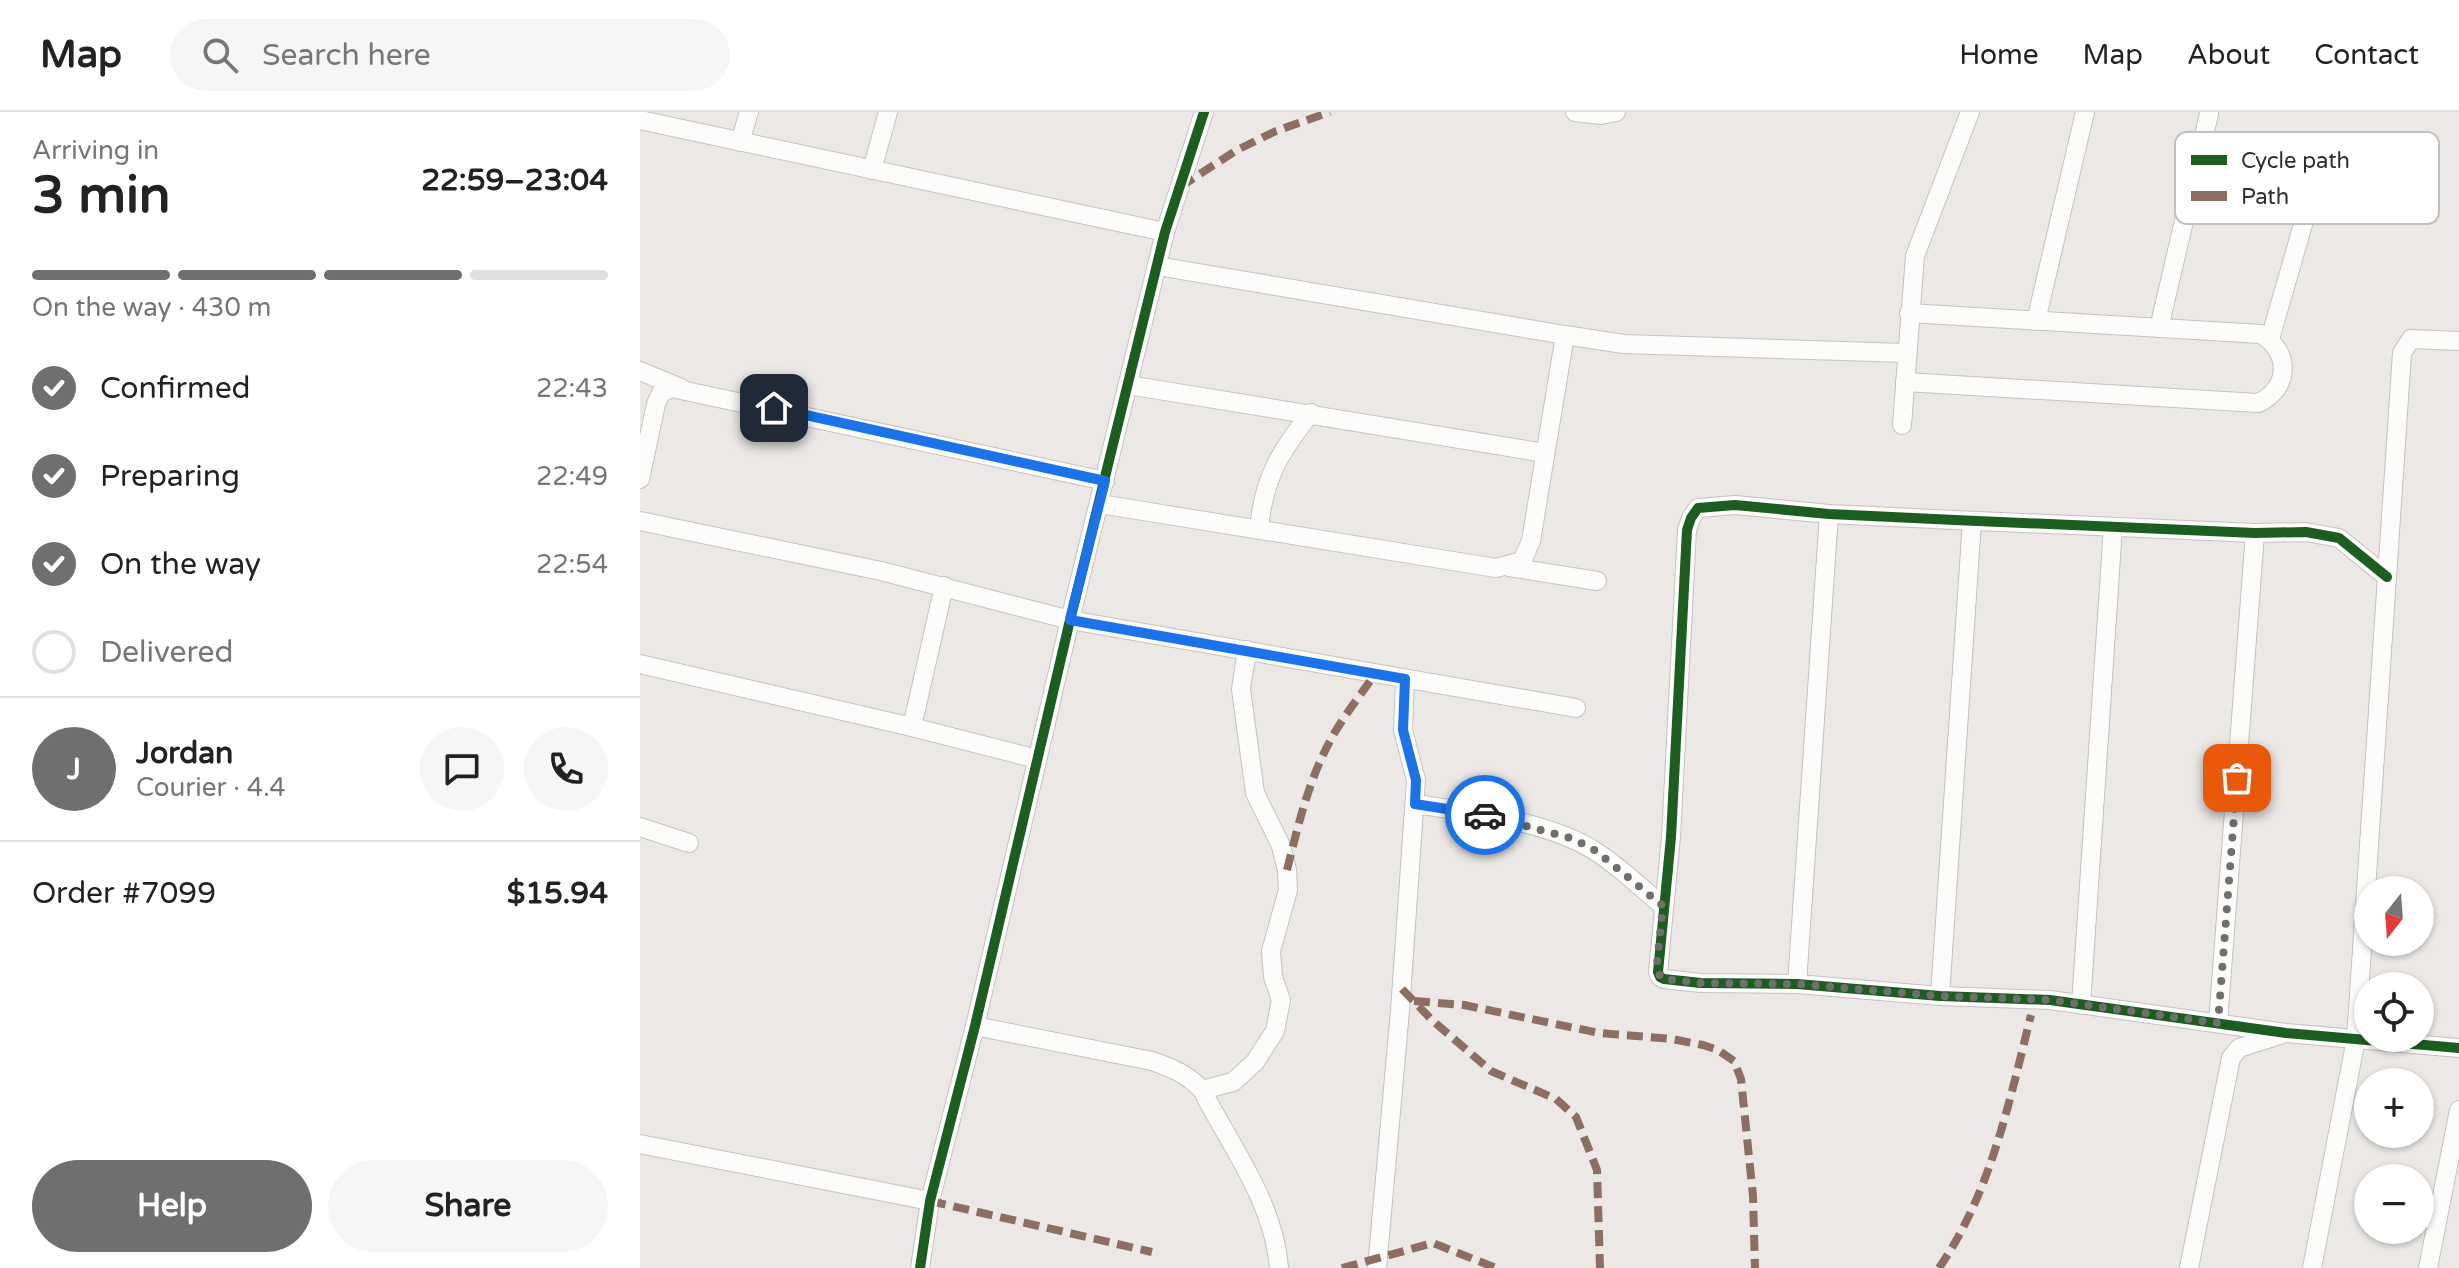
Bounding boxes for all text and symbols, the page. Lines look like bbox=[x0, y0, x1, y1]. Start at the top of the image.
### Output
search box bbox=[170, 19, 730, 91]
text: Map bbox=[40, 32, 122, 78]
icon: search bbox=[198, 33, 242, 77]
text: Search here bbox=[262, 37, 431, 74]
text: Home bbox=[1959, 38, 2039, 72]
text: Map bbox=[2083, 38, 2143, 72]
text: About bbox=[2187, 38, 2270, 72]
text: Contact bbox=[2314, 38, 2419, 72]
legend bbox=[2175, 132, 2439, 224]
text: Arriving in bbox=[32, 135, 159, 166]
text: Cycle path bbox=[2241, 148, 2350, 174]
text: 22:59–23:04 bbox=[421, 162, 608, 199]
text: 3 min bbox=[32, 164, 171, 227]
text: Path bbox=[2241, 184, 2289, 210]
text: On the way · 430 m bbox=[32, 292, 271, 323]
icon: check bbox=[32, 366, 76, 410]
text: Confirmed bbox=[100, 370, 251, 407]
text: 22:43 bbox=[536, 373, 608, 404]
pin bbox=[740, 374, 808, 442]
icon: home bbox=[752, 386, 796, 430]
icon: check bbox=[32, 454, 76, 498]
text: Preparing bbox=[100, 458, 240, 495]
text: 22:49 bbox=[536, 461, 608, 492]
icon: check bbox=[32, 542, 76, 586]
text: On the way bbox=[100, 546, 261, 583]
text: 22:54 bbox=[536, 549, 608, 580]
text: Delivered bbox=[100, 634, 234, 671]
button: chat bbox=[420, 727, 504, 811]
button: phone bbox=[524, 727, 608, 811]
text: Jordan bbox=[136, 735, 233, 772]
pin bbox=[2203, 744, 2271, 812]
text: J bbox=[67, 751, 81, 788]
icon: bag bbox=[2215, 756, 2259, 800]
text: Courier · 4.4 bbox=[136, 772, 286, 803]
courier bbox=[1445, 775, 1525, 855]
icon: car bbox=[1463, 793, 1507, 837]
text: Order #7099 bbox=[32, 875, 216, 912]
text: $15.94 bbox=[507, 875, 608, 912]
north arrow bbox=[2354, 876, 2434, 956]
map controls bbox=[2354, 876, 2434, 1244]
button: locate bbox=[2354, 972, 2434, 1052]
button: + bbox=[2354, 1068, 2434, 1148]
button: Help bbox=[32, 1160, 312, 1252]
button: Share bbox=[328, 1160, 608, 1252]
button: − bbox=[2354, 1164, 2434, 1244]

